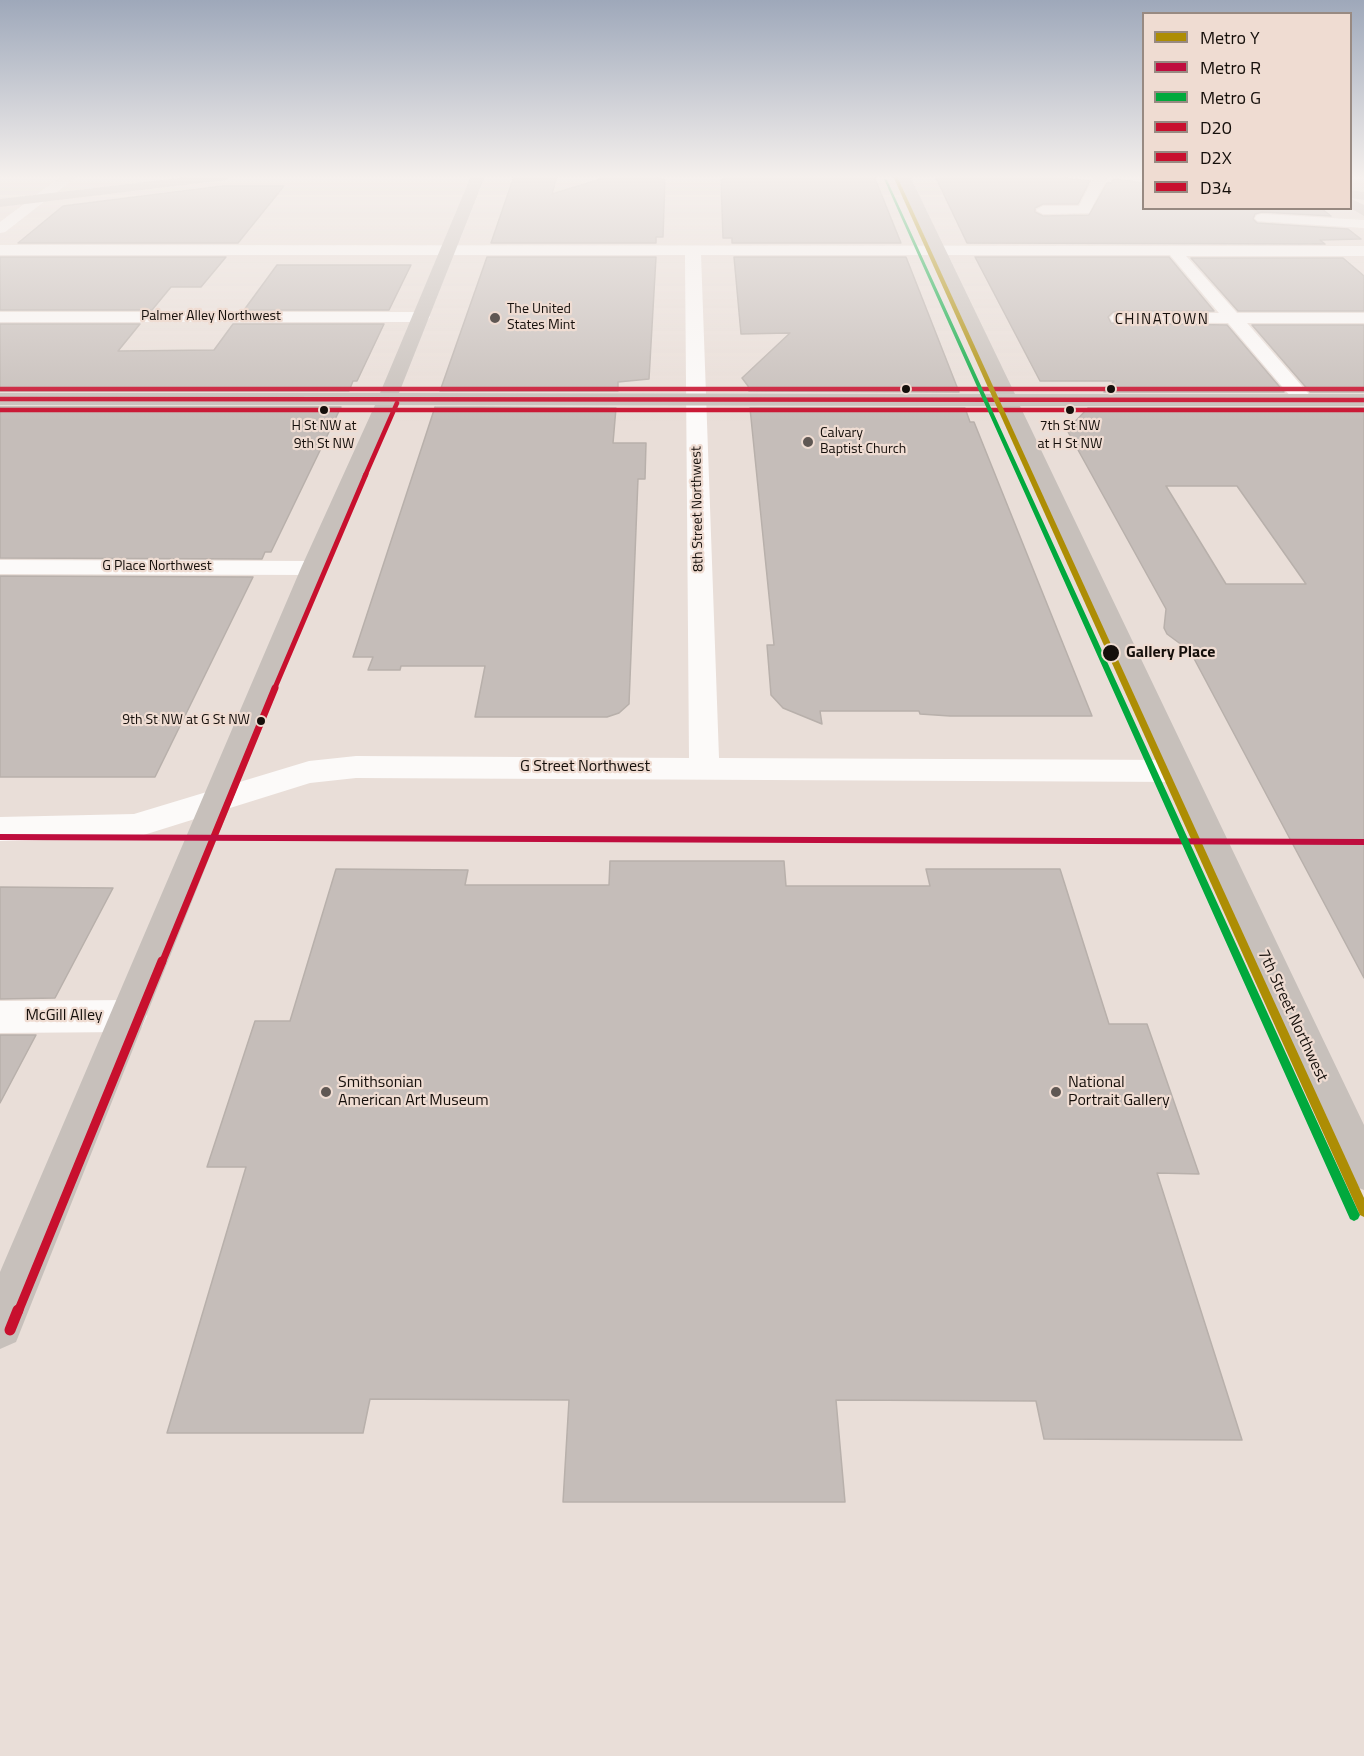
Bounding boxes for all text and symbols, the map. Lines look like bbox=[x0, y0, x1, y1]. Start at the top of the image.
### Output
legend bbox=[1142, 12, 1352, 210]
text: Metro Y bbox=[1200, 24, 1260, 51]
text: Metro R bbox=[1200, 54, 1261, 81]
text: Metro G bbox=[1200, 84, 1261, 111]
text: D20 bbox=[1200, 114, 1232, 141]
text: D2X bbox=[1200, 144, 1232, 171]
text: D34 bbox=[1200, 174, 1232, 201]
place label: The United States Mint bbox=[507, 302, 575, 334]
street label: Palmer Alley Northwest bbox=[141, 309, 281, 325]
marker: The United States Mint bbox=[488, 311, 502, 325]
district label: CHINATOWN bbox=[1115, 311, 1209, 329]
unlabelled marker bbox=[900, 383, 912, 395]
unlabelled marker bbox=[1105, 383, 1117, 395]
marker: H St NW at 9th St NW bbox=[318, 404, 330, 416]
marker: 7th St NW at H St NW bbox=[1064, 404, 1076, 416]
place label: H St NW at 9th St NW bbox=[292, 419, 356, 452]
place label: 7th St NW at H St NW bbox=[1038, 419, 1102, 452]
place label: Calvary Baptist Church bbox=[820, 426, 906, 458]
marker: Calvary Baptist Church bbox=[801, 435, 815, 449]
street label: 8th Street Northwest bbox=[689, 446, 707, 572]
street label: G Place Northwest bbox=[102, 559, 212, 575]
marker: Gallery Place bbox=[1101, 643, 1121, 663]
place label: Gallery Place bbox=[1126, 643, 1215, 663]
place label: 9th St NW at G St NW bbox=[122, 713, 250, 729]
marker: 9th St NW at G St NW bbox=[255, 715, 267, 727]
street label: G Street Northwest bbox=[520, 757, 650, 777]
street label: 7th Street Northwest bbox=[1253, 947, 1331, 1085]
street label: McGill Alley bbox=[25, 1006, 103, 1026]
place label: Smithsonian American Art Museum bbox=[338, 1073, 489, 1111]
place label: National Portrait Gallery bbox=[1068, 1073, 1170, 1111]
marker: Smithsonian American Art Museum bbox=[319, 1085, 333, 1099]
marker: National Portrait Gallery bbox=[1049, 1085, 1063, 1099]

